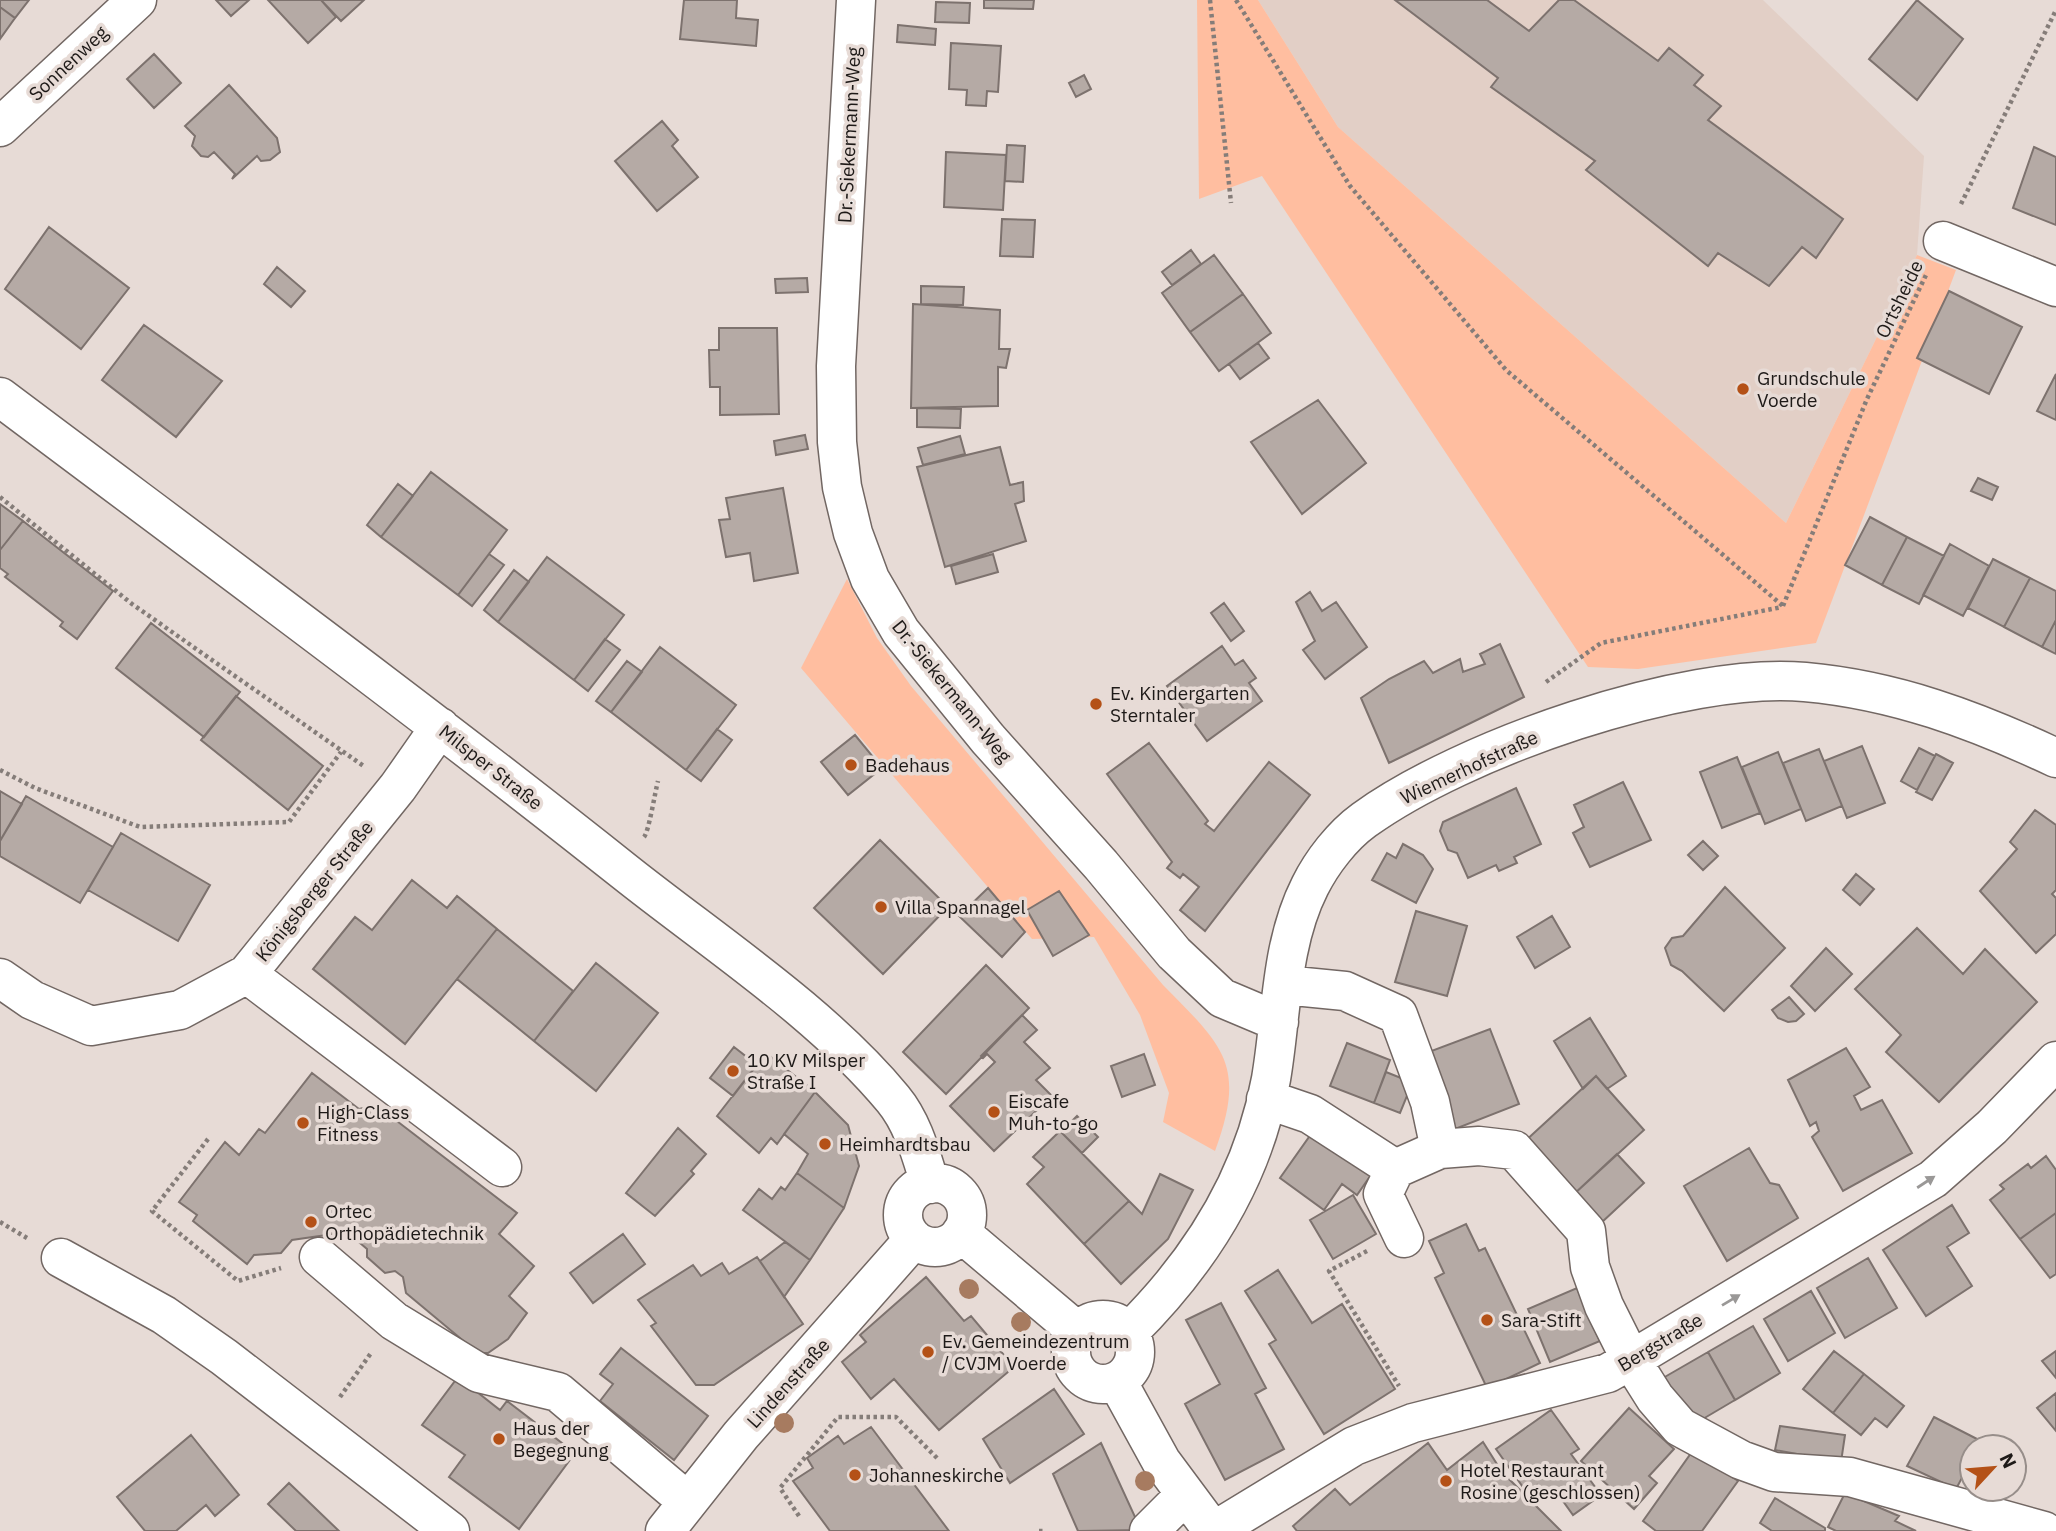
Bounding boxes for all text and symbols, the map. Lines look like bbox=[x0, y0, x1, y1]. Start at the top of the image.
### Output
street label: Sonnenweg bbox=[23, 20, 113, 106]
street label: Dr.-Siekermann-Weg bbox=[832, 46, 866, 224]
street label: Ortsheide bbox=[1870, 256, 1928, 342]
place label: Grundschule Voerde bbox=[1757, 366, 1866, 412]
marker: Grundschule Voerde bbox=[1735, 381, 1751, 397]
street label: Dr.-Siekermann-Weg bbox=[887, 615, 1017, 767]
place label: Ev. Kindergarten Sterntaler bbox=[1110, 681, 1250, 727]
marker: Ev. Kindergarten Sterntaler bbox=[1088, 696, 1104, 712]
street label: Milsper Straße bbox=[434, 719, 548, 815]
street label: Wiemerhofstraße bbox=[1396, 725, 1542, 809]
place label: Badehaus bbox=[865, 753, 950, 777]
marker: Badehaus bbox=[843, 757, 859, 773]
street label: Königsberger Straße bbox=[250, 816, 378, 966]
place label: Villa Spannagel bbox=[895, 895, 1026, 919]
marker: Villa Spannagel bbox=[873, 899, 889, 915]
place label: 10 KV Milsper Straße I bbox=[747, 1048, 865, 1094]
marker: 10 KV Milsper Straße I bbox=[725, 1063, 741, 1079]
place label: Eiscafe Muh-to-go bbox=[1008, 1089, 1098, 1135]
place label: High-Class Fitness bbox=[317, 1100, 409, 1146]
marker: Eiscafe Muh-to-go bbox=[986, 1104, 1002, 1120]
marker: High-Class Fitness bbox=[295, 1115, 311, 1131]
place label: Heimhardtsbau bbox=[839, 1132, 971, 1156]
marker: Heimhardtsbau bbox=[817, 1136, 833, 1152]
one-way arrow bbox=[1916, 1176, 1936, 1189]
place label: Ortec Orthopädietechnik bbox=[325, 1199, 484, 1245]
marker: Ortec Orthopädietechnik bbox=[303, 1214, 319, 1230]
one-way arrow bbox=[1722, 1294, 1741, 1306]
street label: Bergstraße bbox=[1613, 1307, 1707, 1377]
place label: Sara-Stift bbox=[1501, 1308, 1582, 1332]
marker: Sara-Stift bbox=[1479, 1312, 1495, 1328]
place label: Ev. Gemeindezentrum / CVJM Voerde bbox=[942, 1329, 1130, 1375]
street label: Lindenstraße bbox=[741, 1333, 835, 1433]
marker: Ev. Gemeindezentrum / CVJM Voerde bbox=[920, 1344, 936, 1360]
place label: Haus der Begegnung bbox=[513, 1416, 609, 1462]
marker: Haus der Begegnung bbox=[491, 1431, 507, 1447]
north arrow bbox=[1958, 1433, 2028, 1503]
text: N bbox=[1994, 1449, 2022, 1472]
place label: Hotel Restaurant Rosine (geschlossen) bbox=[1460, 1458, 1641, 1504]
place label: Johanneskirche bbox=[869, 1463, 1004, 1487]
marker: Johanneskirche bbox=[847, 1467, 863, 1483]
marker: Hotel Restaurant Rosine (geschlossen) bbox=[1438, 1473, 1454, 1489]

